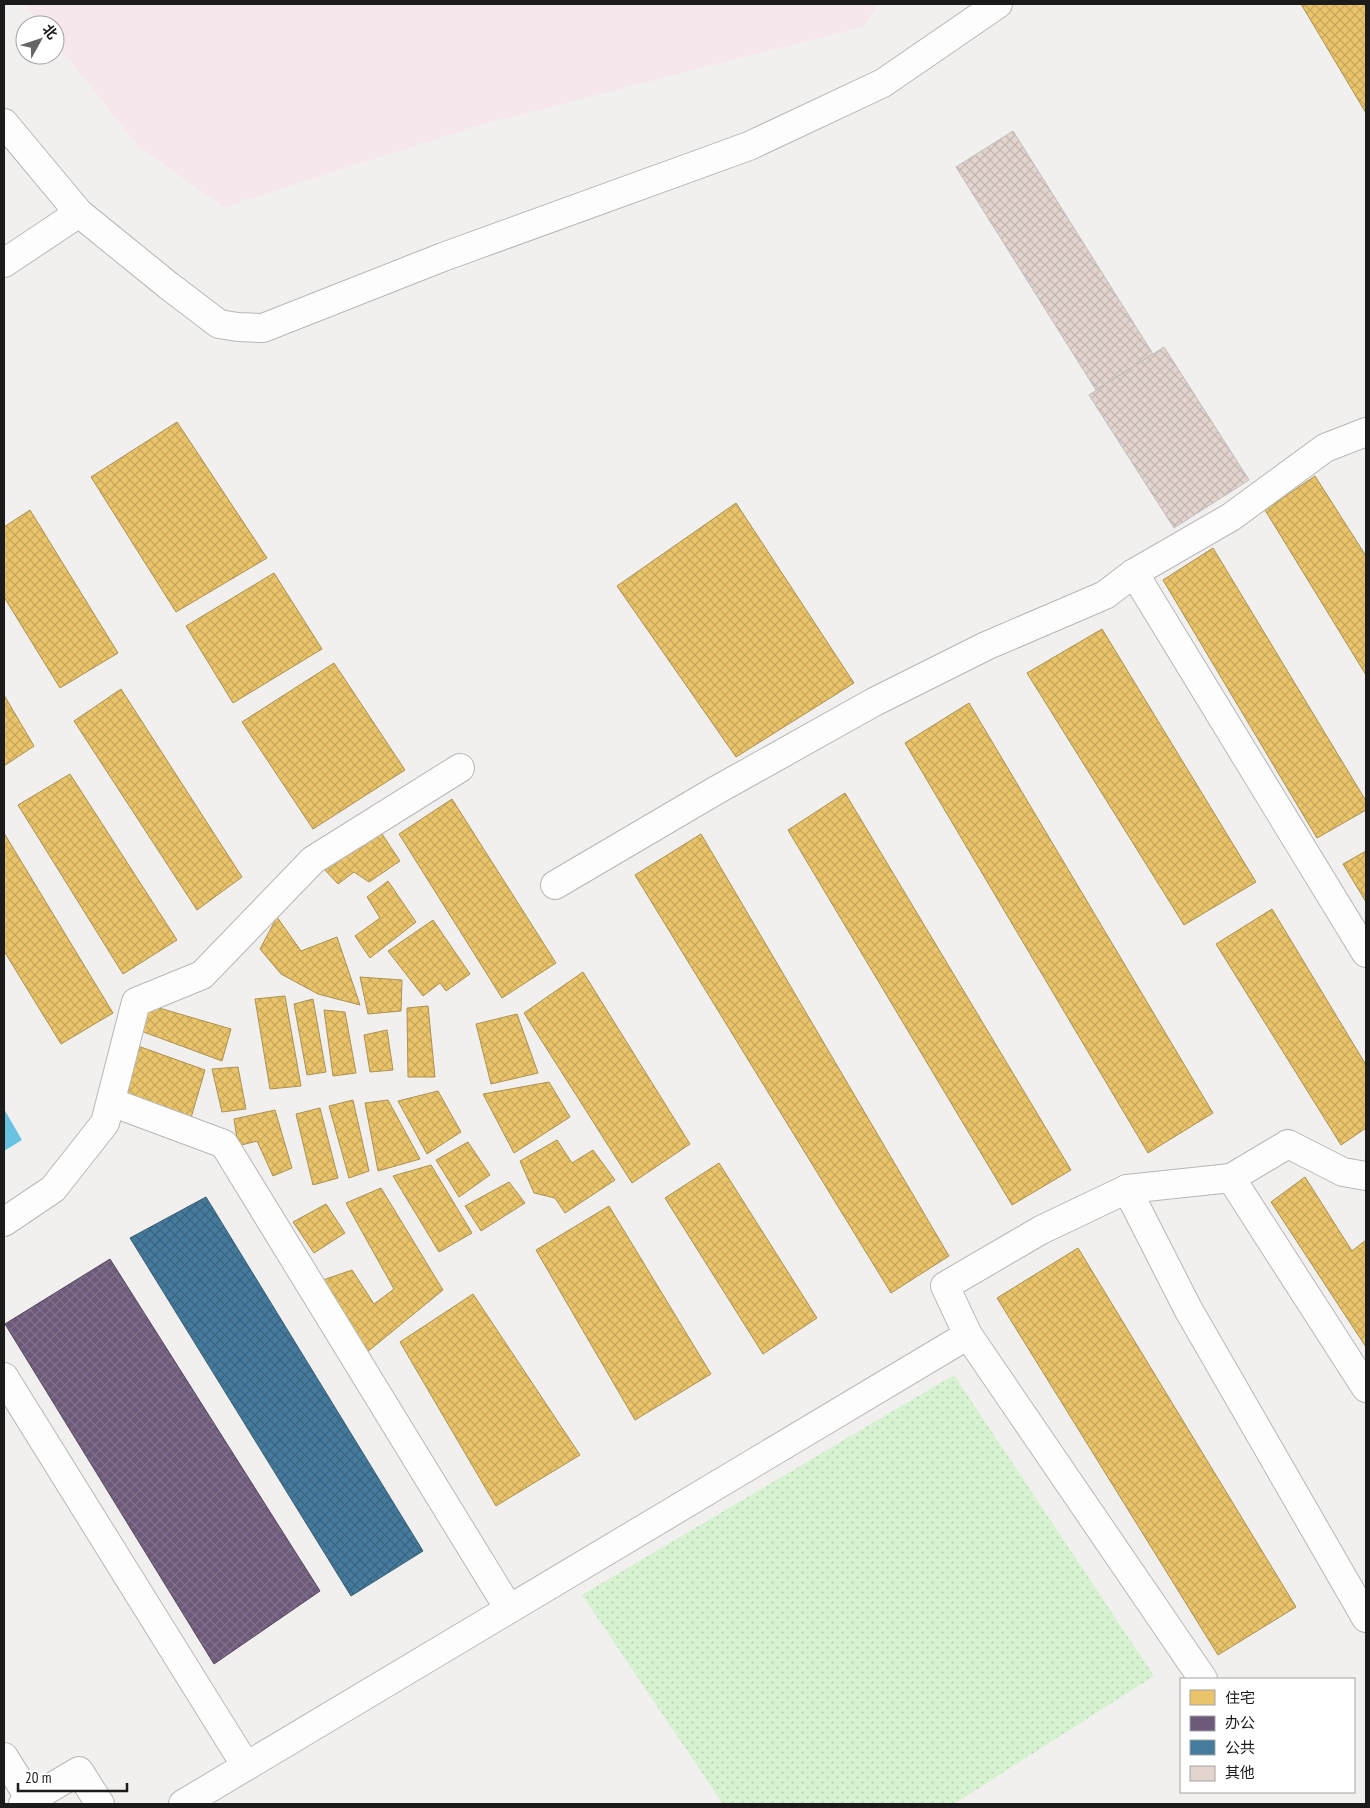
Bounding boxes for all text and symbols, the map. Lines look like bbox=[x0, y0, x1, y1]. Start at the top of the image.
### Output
north arrow bbox=[15, 15, 65, 65]
text: 北 bbox=[39, 20, 61, 43]
legend bbox=[1180, 1678, 1355, 1793]
text: 住宅 bbox=[1225, 1688, 1255, 1707]
text: 办公 bbox=[1225, 1713, 1255, 1732]
text: 公共 bbox=[1225, 1738, 1255, 1757]
scale bar bbox=[18, 1760, 126, 1792]
text: 其他 bbox=[1225, 1763, 1255, 1782]
text: 20 m bbox=[25, 1768, 51, 1787]

